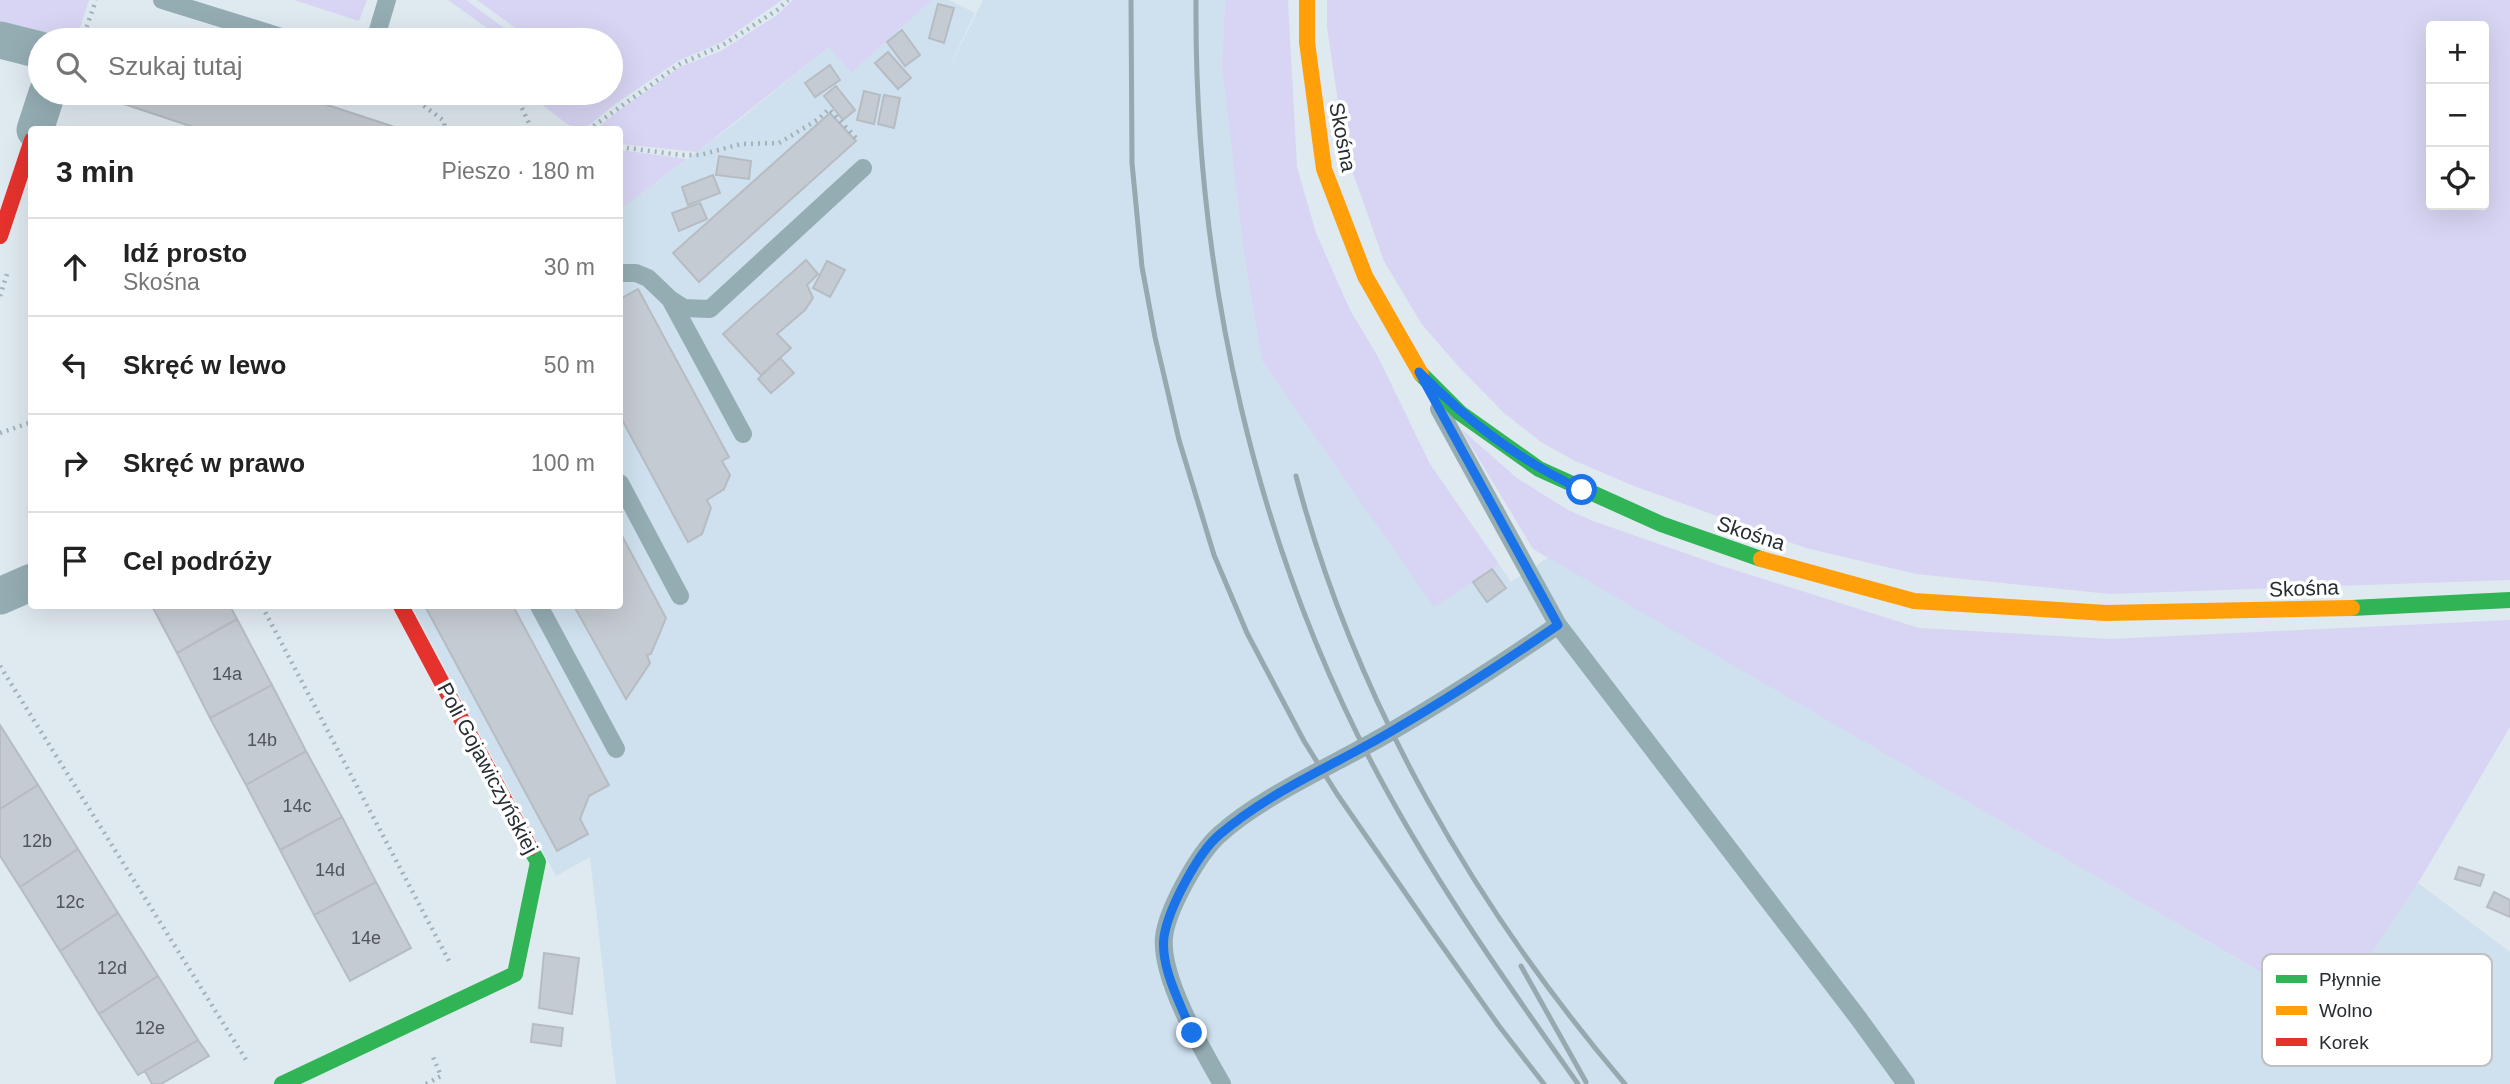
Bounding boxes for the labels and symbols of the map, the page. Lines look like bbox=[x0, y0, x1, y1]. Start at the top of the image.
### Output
street label: Skośna bbox=[1325, 100, 1361, 174]
route start bbox=[1566, 474, 1597, 505]
street label: Skośna bbox=[1714, 511, 1788, 555]
street label: Skośna bbox=[2269, 575, 2340, 601]
house number: 14a bbox=[212, 664, 243, 684]
street label: Poli Gojawiczyńskiej bbox=[433, 679, 543, 857]
house number: 14b bbox=[247, 730, 277, 750]
house number: 14c bbox=[282, 796, 312, 816]
house number: 12b bbox=[22, 831, 52, 851]
house number: 14d bbox=[315, 860, 345, 880]
house number: 12c bbox=[55, 892, 85, 912]
house number: 14e bbox=[351, 928, 381, 948]
legend bbox=[2262, 954, 2492, 1066]
house number: 12d bbox=[97, 958, 127, 978]
text: Płynnie bbox=[2319, 969, 2381, 990]
text: Wolno bbox=[2319, 1000, 2373, 1021]
route end bbox=[1176, 1017, 1207, 1048]
house number: 12e bbox=[135, 1018, 165, 1038]
text: Korek bbox=[2319, 1032, 2369, 1053]

